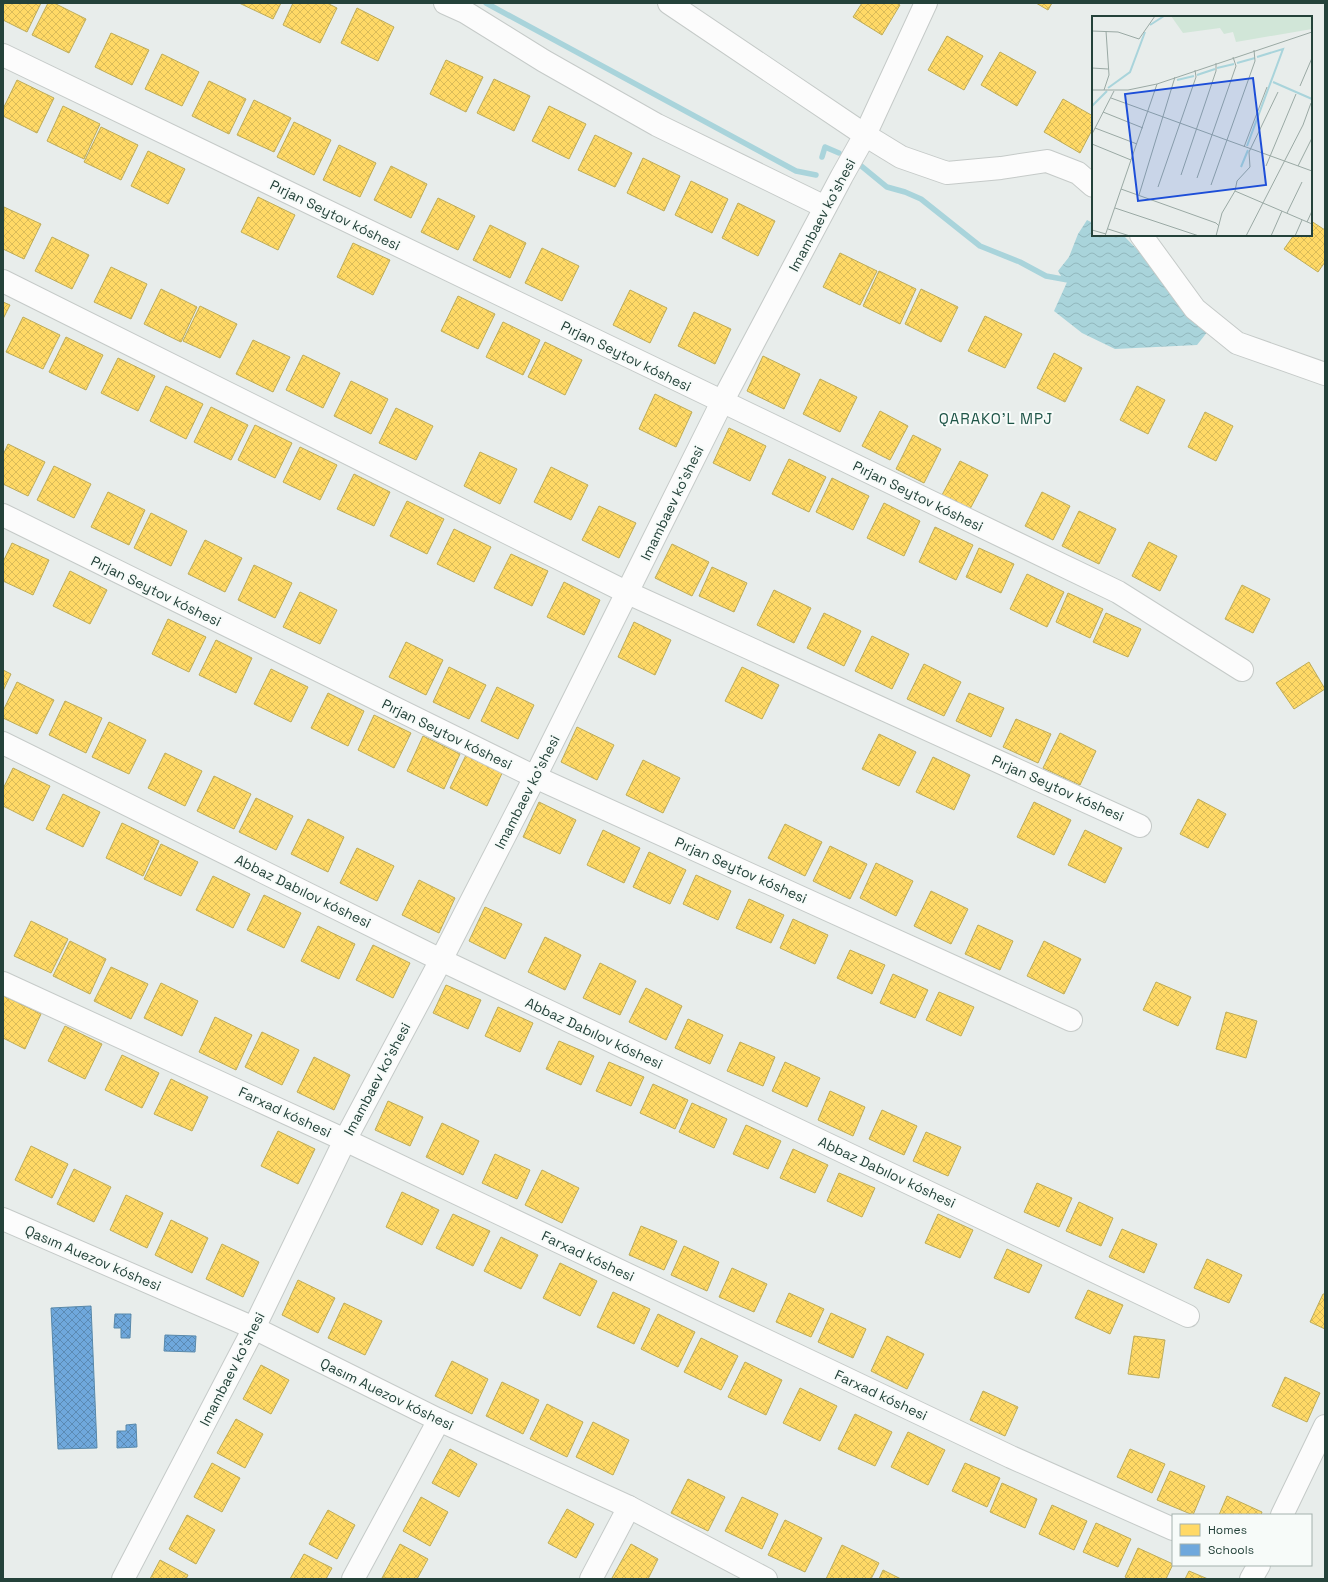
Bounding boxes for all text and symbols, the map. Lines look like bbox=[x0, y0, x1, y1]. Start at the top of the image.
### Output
inset map bbox=[1092, 16, 1312, 236]
street label: Imambaev ko'shesi bbox=[785, 155, 859, 275]
street label: Pırjan Seytov kóshesi bbox=[267, 176, 403, 254]
street label: Pırjan Seytov kóshesi bbox=[558, 317, 694, 395]
district label: QARAKO'L MPJ bbox=[939, 409, 1053, 428]
street label: Imambaev ko'shesi bbox=[636, 443, 708, 563]
street label: Pırjan Seytov kóshesi bbox=[850, 457, 986, 535]
street label: Pırjan Seytov kóshesi bbox=[88, 552, 224, 630]
street label: Pırjan Seytov kóshesi bbox=[379, 695, 515, 773]
street label: Imambaev ko'shesi bbox=[491, 732, 563, 852]
street label: Pırjan Seytov kóshesi bbox=[989, 751, 1127, 825]
street label: Pırjan Seytov kóshesi bbox=[672, 833, 810, 907]
street label: Abbaz Dabılov kóshesi bbox=[232, 850, 374, 932]
street label: Abbaz Dabılov kóshesi bbox=[522, 993, 666, 1073]
street label: Imambaev ko'shesi bbox=[340, 1019, 414, 1139]
street label: Farxad kóshesi bbox=[236, 1083, 334, 1141]
street label: Abbaz Dabılov kóshesi bbox=[815, 1132, 959, 1212]
street label: Qasım Auezov kóshesi bbox=[22, 1221, 164, 1295]
street label: Farxad kóshesi bbox=[539, 1227, 637, 1285]
street label: Imambaev ko'shesi bbox=[196, 1309, 268, 1429]
street label: Qasım Auezov kóshesi bbox=[317, 1354, 457, 1434]
street label: Farxad kóshesi bbox=[832, 1366, 930, 1424]
legend bbox=[1172, 1514, 1312, 1566]
text: Homes bbox=[1208, 1522, 1247, 1538]
text: Schools bbox=[1208, 1542, 1254, 1558]

